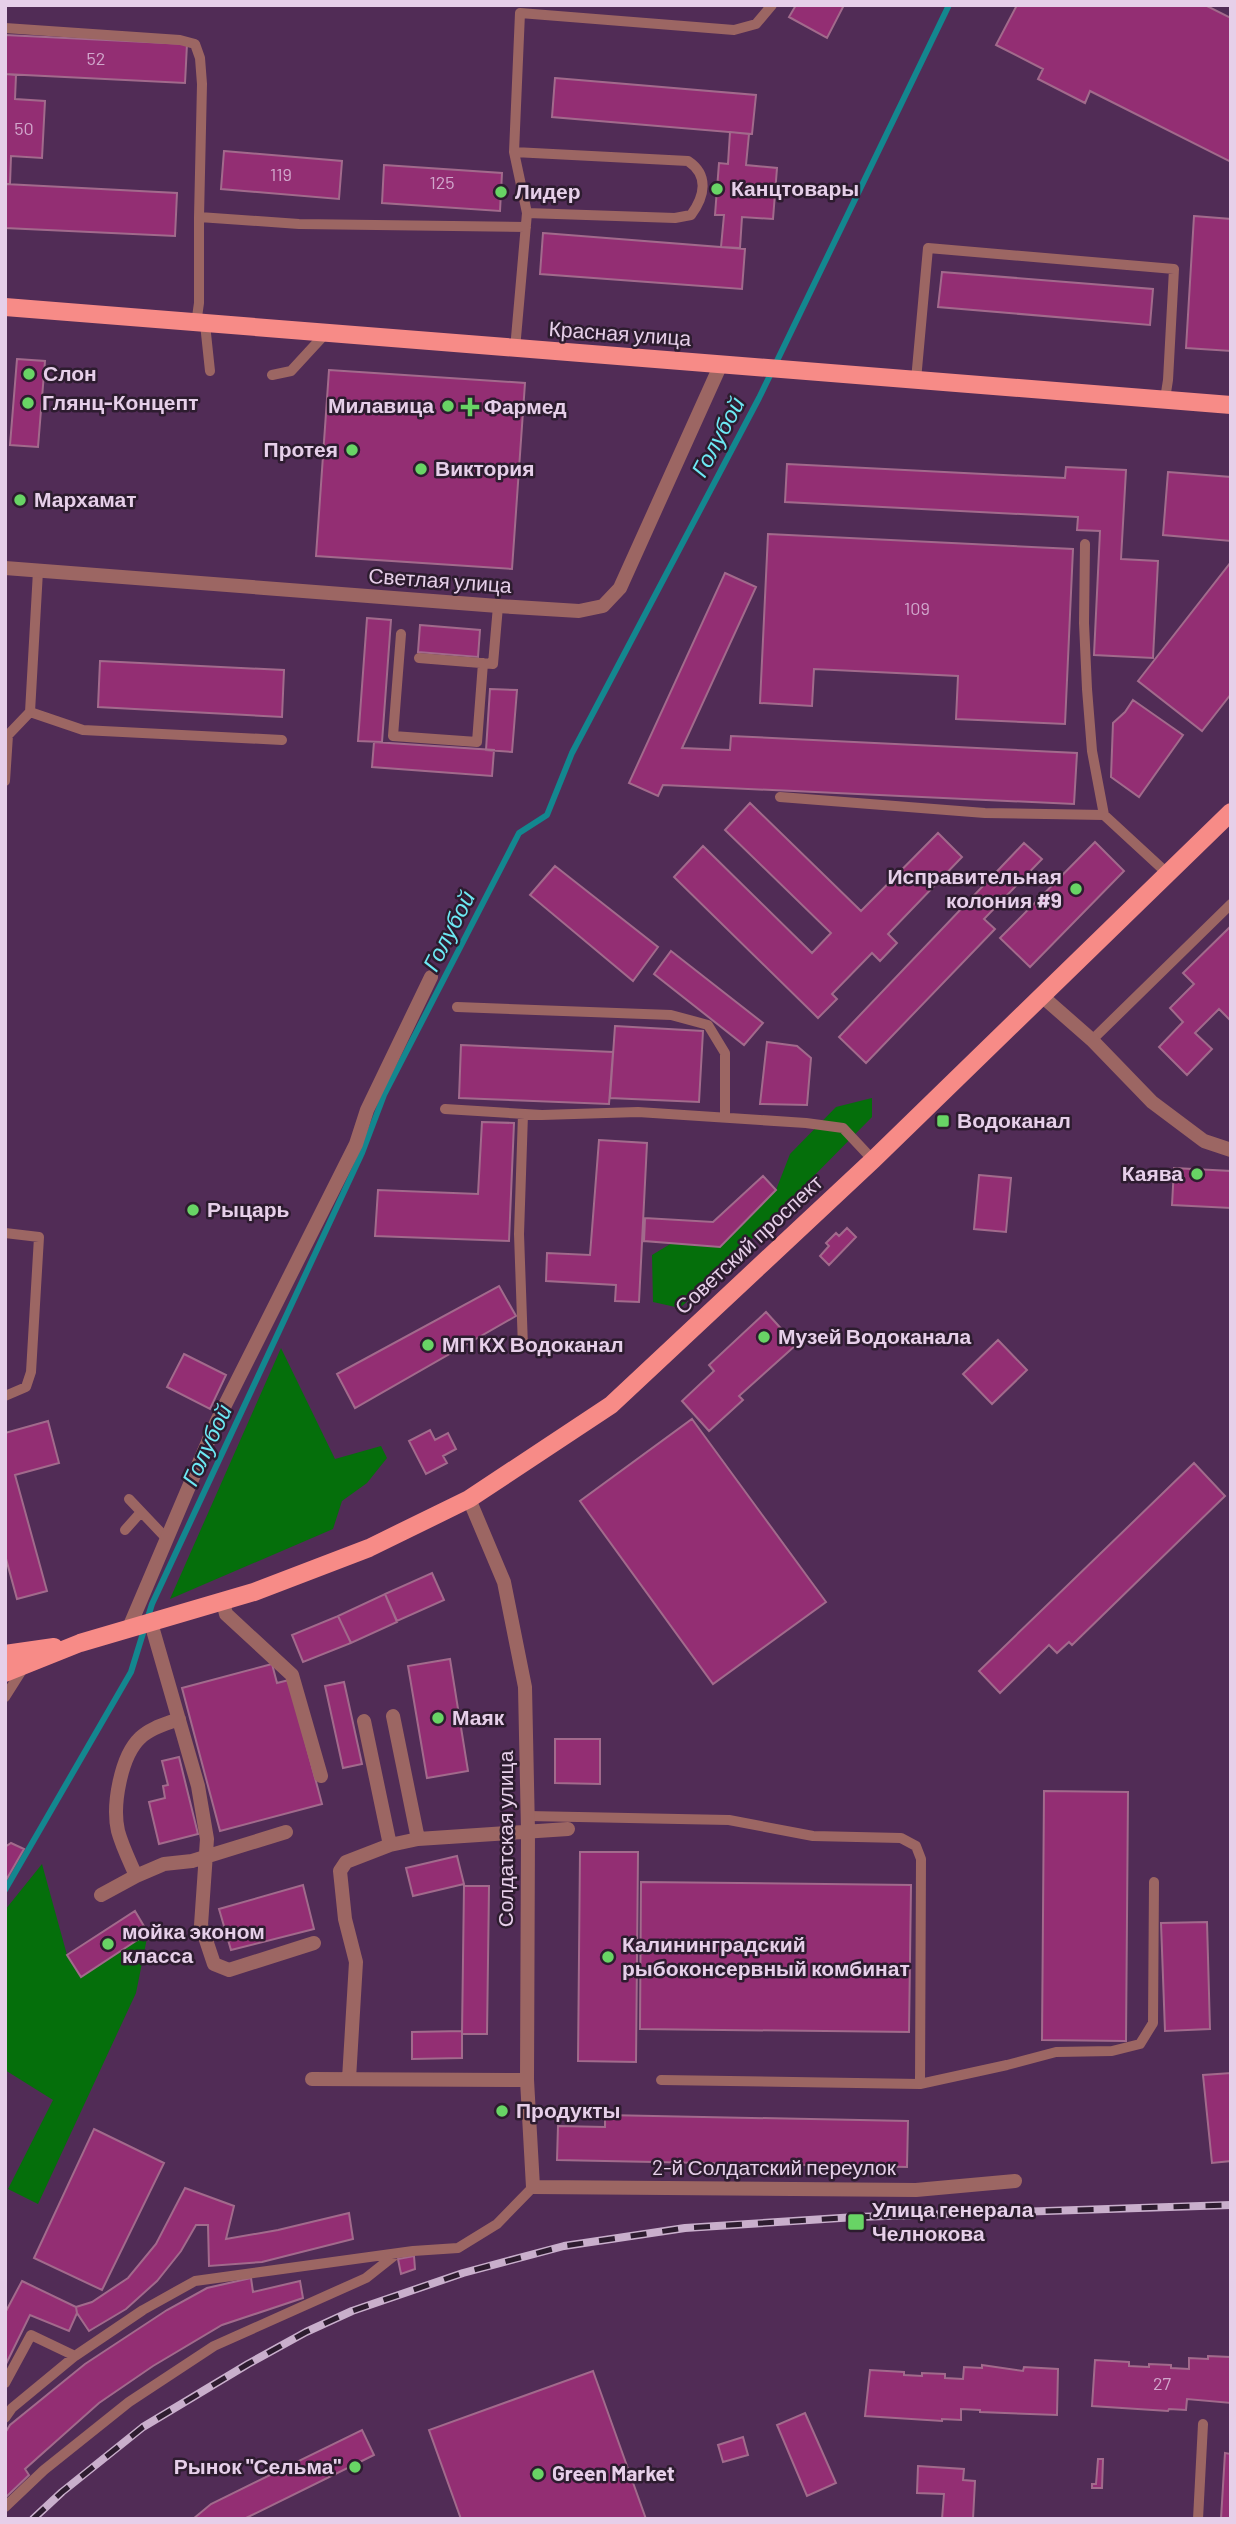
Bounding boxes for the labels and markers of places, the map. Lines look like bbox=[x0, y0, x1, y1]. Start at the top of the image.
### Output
place label: Канцтовары bbox=[731, 175, 859, 200]
place label: Лидер bbox=[515, 178, 580, 203]
marker: Канцтовары bbox=[709, 181, 725, 197]
marker: Лидер bbox=[493, 184, 509, 200]
place label: Слон bbox=[43, 360, 97, 385]
marker: Слон bbox=[21, 366, 37, 382]
place label: Глянц-Концепт bbox=[42, 389, 199, 414]
place label: Милавица bbox=[328, 392, 434, 417]
place label: Фармед bbox=[484, 393, 567, 418]
marker: Глянц-Концепт bbox=[20, 395, 36, 411]
marker: Милавица bbox=[440, 398, 456, 414]
marker: Фармед bbox=[462, 399, 478, 415]
place label: Протея bbox=[264, 436, 338, 461]
marker: Протея bbox=[344, 442, 360, 458]
place label: Виктория bbox=[435, 455, 534, 480]
marker: Виктория bbox=[413, 461, 429, 477]
place label: Мархамат bbox=[34, 486, 137, 511]
marker: Мархамат bbox=[12, 492, 28, 508]
place label: Исправительная колония #9 bbox=[887, 863, 1062, 912]
marker: Исправительная колония #9 bbox=[1068, 881, 1084, 897]
place label: Водоканал bbox=[957, 1107, 1071, 1132]
marker: Водоканал bbox=[935, 1113, 951, 1129]
place label: Каява bbox=[1122, 1160, 1183, 1185]
marker: Каява bbox=[1189, 1166, 1205, 1182]
place label: Рыцарь bbox=[207, 1196, 290, 1221]
marker: Рыцарь bbox=[185, 1202, 201, 1218]
place label: Музей Водоканала bbox=[778, 1323, 972, 1348]
marker: Музей Водоканала bbox=[756, 1329, 772, 1345]
place label: МП КХ Водоканал bbox=[442, 1331, 624, 1356]
marker: МП КХ Водоканал bbox=[420, 1337, 436, 1353]
place label: Маяк bbox=[452, 1704, 505, 1729]
marker: Маяк bbox=[430, 1710, 446, 1726]
place label: мойка эконом класса bbox=[122, 1918, 265, 1967]
place label: Калининградский рыбоконсервный комбинат bbox=[622, 1931, 910, 1980]
marker: мойка эконом класса bbox=[100, 1936, 116, 1952]
marker: Калининградский рыбоконсервный комбинат bbox=[600, 1949, 616, 1965]
place label: Продукты bbox=[516, 2097, 620, 2122]
marker: Продукты bbox=[494, 2103, 510, 2119]
place label: Улица генерала Челнокова bbox=[872, 2196, 1034, 2245]
marker: Улица генерала Челнокова bbox=[846, 2212, 866, 2232]
place label: Рынок "Сельма" bbox=[174, 2453, 341, 2478]
marker: Рынок "Сельма" bbox=[347, 2459, 363, 2475]
place label: Green Market bbox=[552, 2460, 675, 2485]
marker: Green Market bbox=[530, 2466, 546, 2482]

